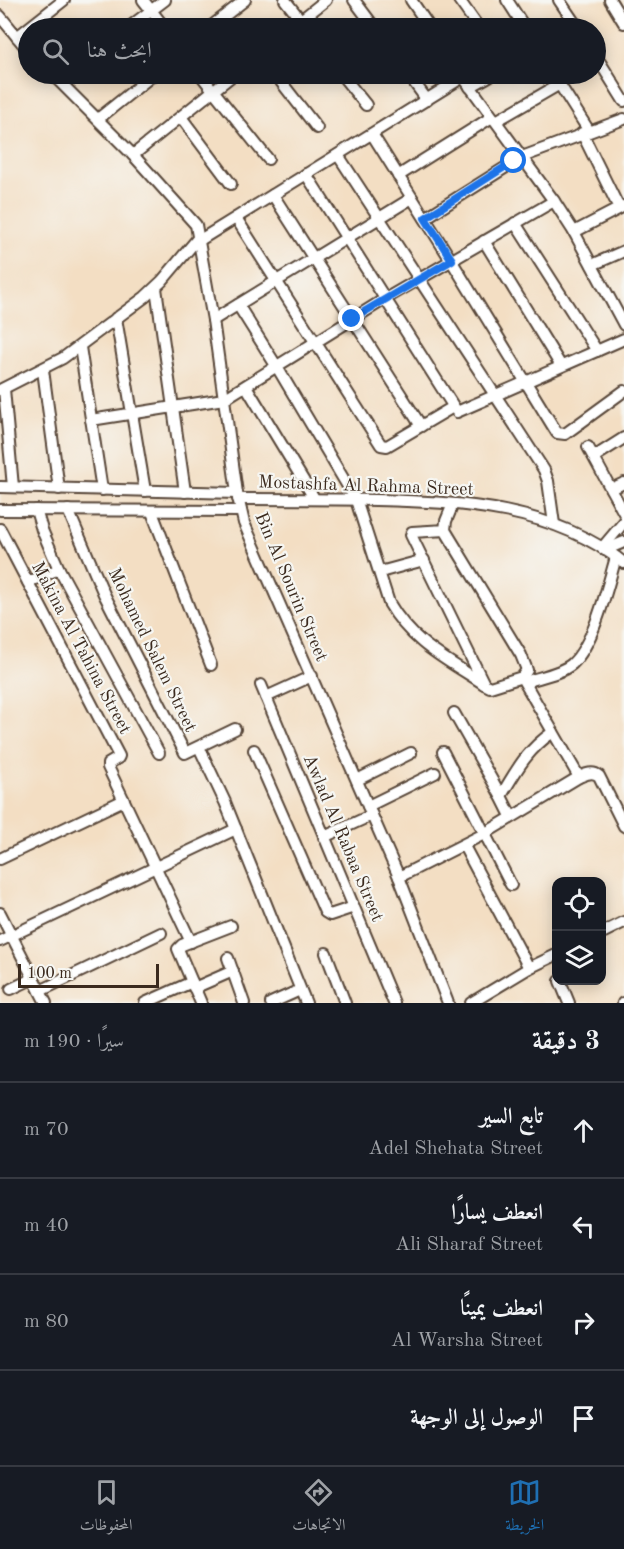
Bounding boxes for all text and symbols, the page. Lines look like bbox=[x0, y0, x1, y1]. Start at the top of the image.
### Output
search box bbox=[18, 18, 606, 84]
icon: search bbox=[39, 35, 72, 68]
text: ابحث هنا bbox=[87, 40, 152, 62]
route start bbox=[500, 147, 526, 173]
route end bbox=[338, 305, 364, 331]
street label: Mostashfa Al Rahma Street bbox=[258, 473, 474, 499]
street label: Bin Al Sourin Street bbox=[251, 510, 331, 664]
street label: Makina Al Tahina Street bbox=[28, 559, 134, 737]
street label: Mohamed Salem Street bbox=[104, 565, 200, 735]
street label: Awlad Al Rabaa Street bbox=[300, 752, 386, 924]
map controls bbox=[552, 877, 606, 985]
button: locate bbox=[552, 877, 606, 931]
button: layers bbox=[552, 931, 606, 985]
scale bar bbox=[18, 961, 159, 989]
text: 100 m bbox=[27, 966, 72, 982]
text: 3 دقيقة bbox=[532, 1029, 600, 1055]
text: سيرًا · 190 m bbox=[24, 1032, 124, 1052]
text: تابع السير bbox=[479, 1106, 543, 1128]
icon: ahead bbox=[567, 1114, 600, 1147]
text: 70 m bbox=[24, 1120, 69, 1140]
text: Adel Shehata Street bbox=[368, 1139, 543, 1159]
text: انعطف يسارًا bbox=[451, 1202, 543, 1224]
icon: left bbox=[567, 1210, 600, 1243]
text: 40 m bbox=[24, 1216, 69, 1236]
text: Ali Sharaf Street bbox=[395, 1235, 543, 1255]
text: انعطف يمينًا bbox=[460, 1298, 543, 1320]
icon: right bbox=[567, 1306, 600, 1339]
text: 80 m bbox=[24, 1312, 69, 1332]
text: Al Warsha Street bbox=[391, 1331, 543, 1351]
icon: arrive bbox=[567, 1402, 600, 1435]
text: الوصول إلى الوجهة bbox=[410, 1407, 543, 1429]
tab: المحفوظات bbox=[80, 1476, 133, 1540]
tab: الاتجاهات bbox=[292, 1476, 346, 1540]
tab: الخريطة bbox=[505, 1476, 544, 1540]

